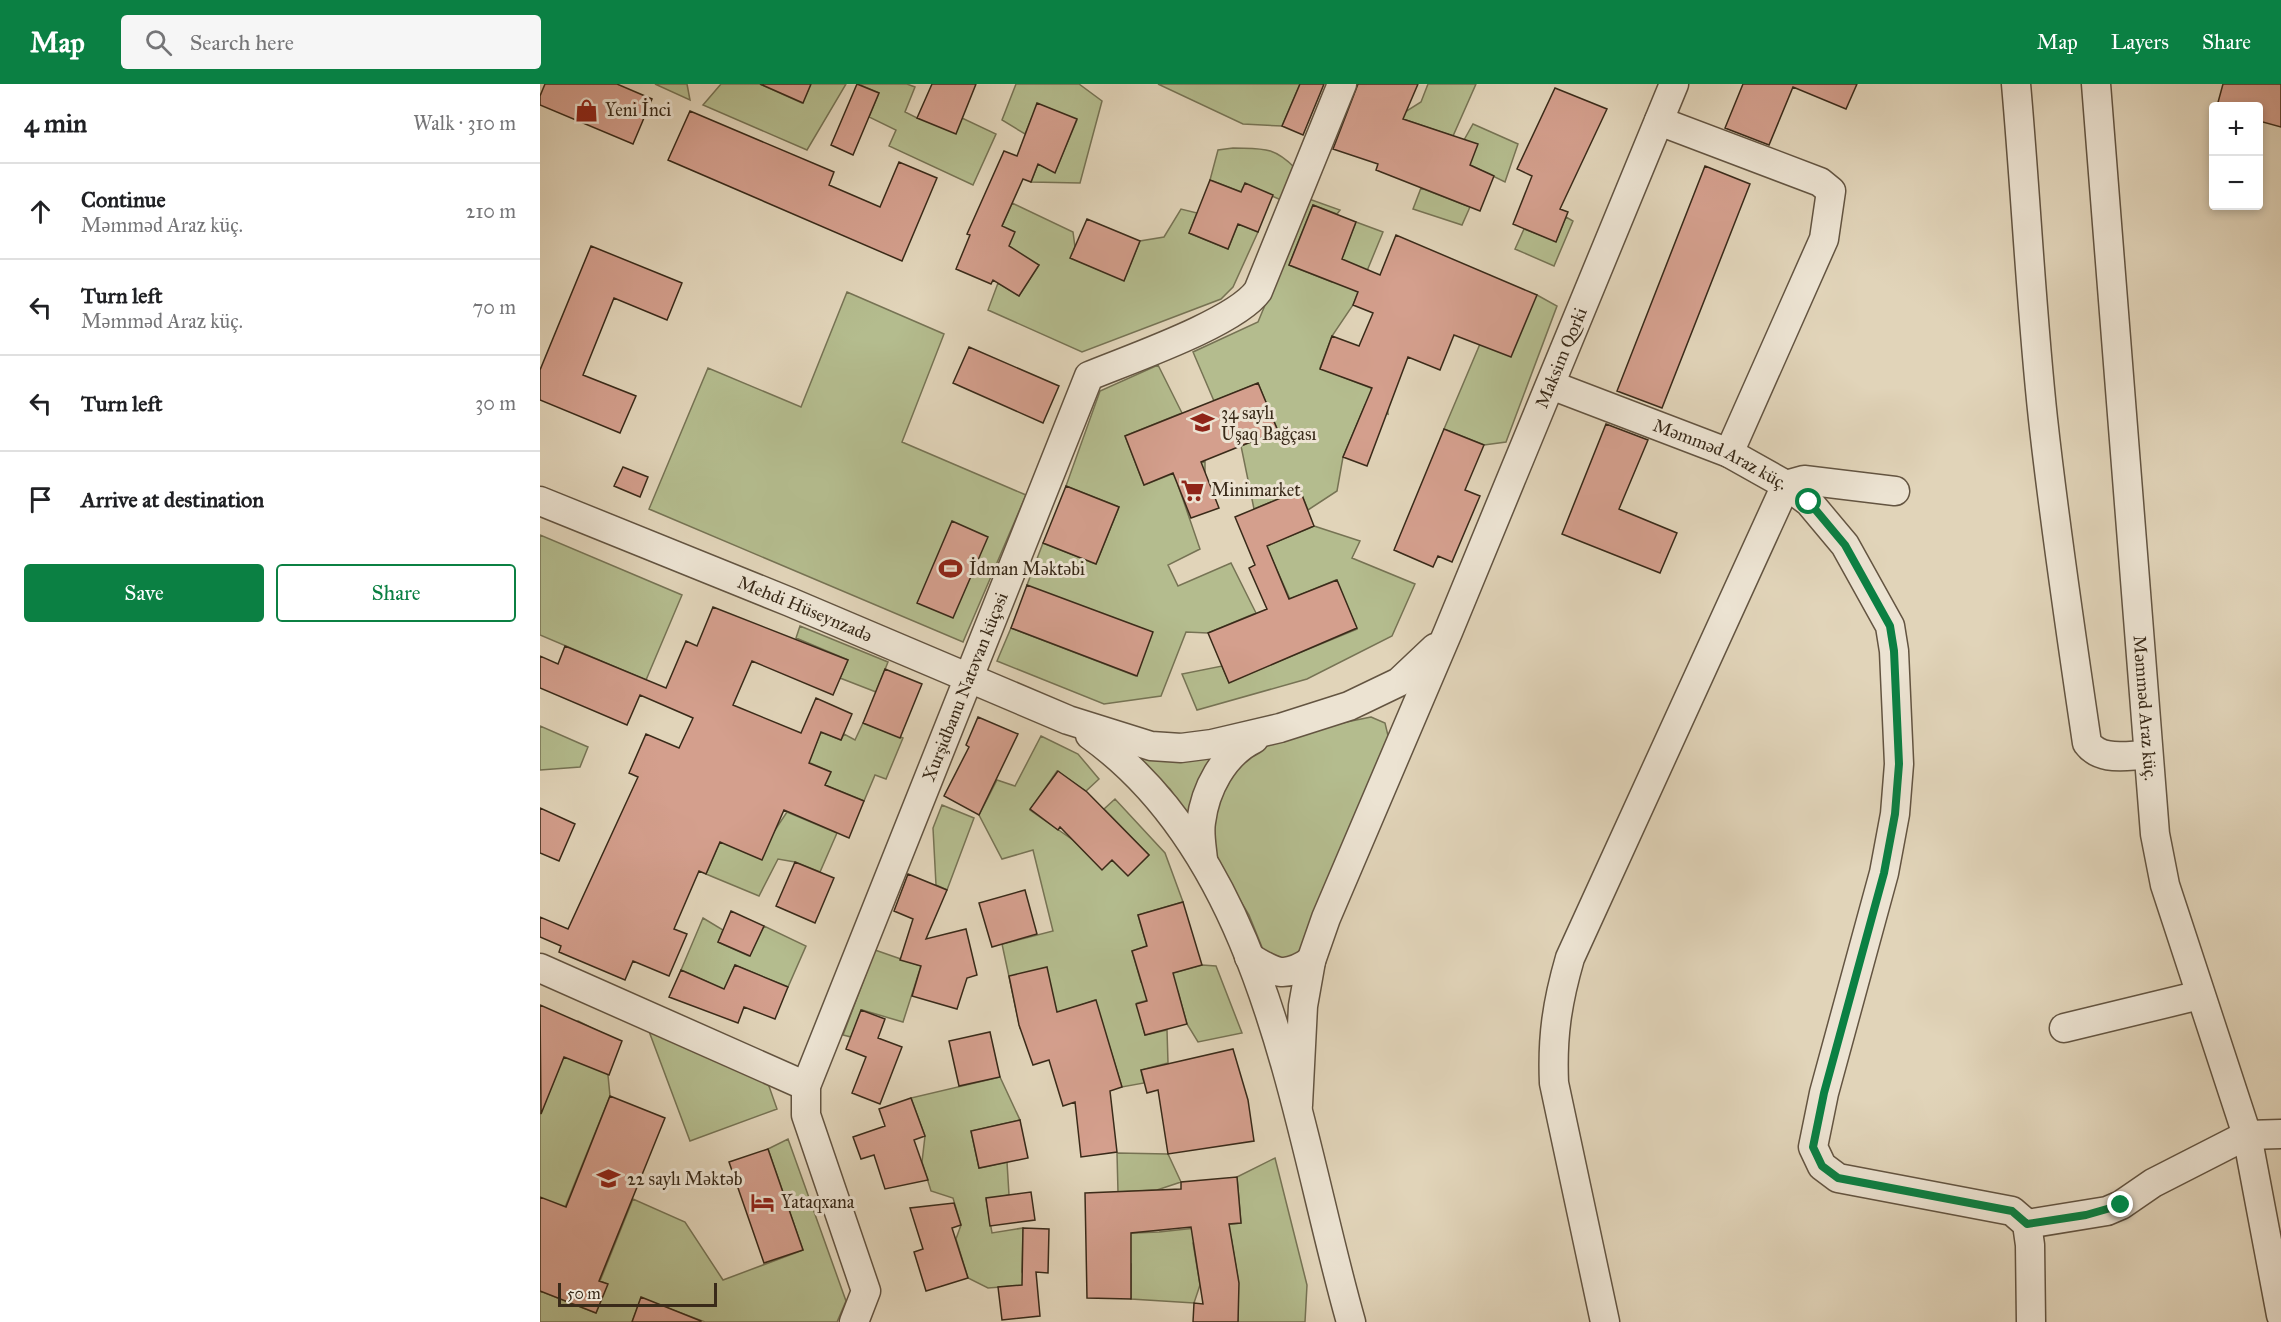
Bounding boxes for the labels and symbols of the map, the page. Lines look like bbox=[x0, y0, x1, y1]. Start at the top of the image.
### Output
shop icon: Yeni İnci bbox=[574, 97, 600, 123]
place label: Yeni İnci bbox=[605, 98, 671, 121]
street label: Maksim Qorki bbox=[1531, 304, 1592, 411]
place label: 34 saylı Uşaq Bağçası bbox=[1221, 402, 1317, 446]
school or university icon: 34 saylı Uşaq Bağçası bbox=[1190, 410, 1216, 436]
street label: Məmməd Araz küç. bbox=[1650, 414, 1791, 495]
supermarket icon: Minimarket bbox=[1180, 477, 1206, 503]
place label: Minimarket bbox=[1211, 479, 1301, 501]
route start bbox=[1795, 488, 1821, 514]
sports icon: İdman Məktəbi bbox=[938, 556, 964, 582]
place label: İdman Məktəbi bbox=[969, 557, 1085, 580]
street label: Mehdi Hüseynzadə bbox=[734, 571, 876, 647]
street label: Xurşidbanu Natəvan küçəsi bbox=[918, 589, 1013, 784]
street label: Məmməd Araz küç. bbox=[2128, 635, 2162, 782]
school or university icon: 22 saylı Məktəb bbox=[596, 1166, 622, 1192]
place label: 22 saylı Məktəb bbox=[627, 1168, 743, 1190]
hotel icon: Yataqxana bbox=[750, 1189, 776, 1215]
place label: Yataqxana bbox=[781, 1191, 855, 1214]
route end bbox=[2107, 1191, 2133, 1217]
scale bar bbox=[558, 1280, 717, 1308]

